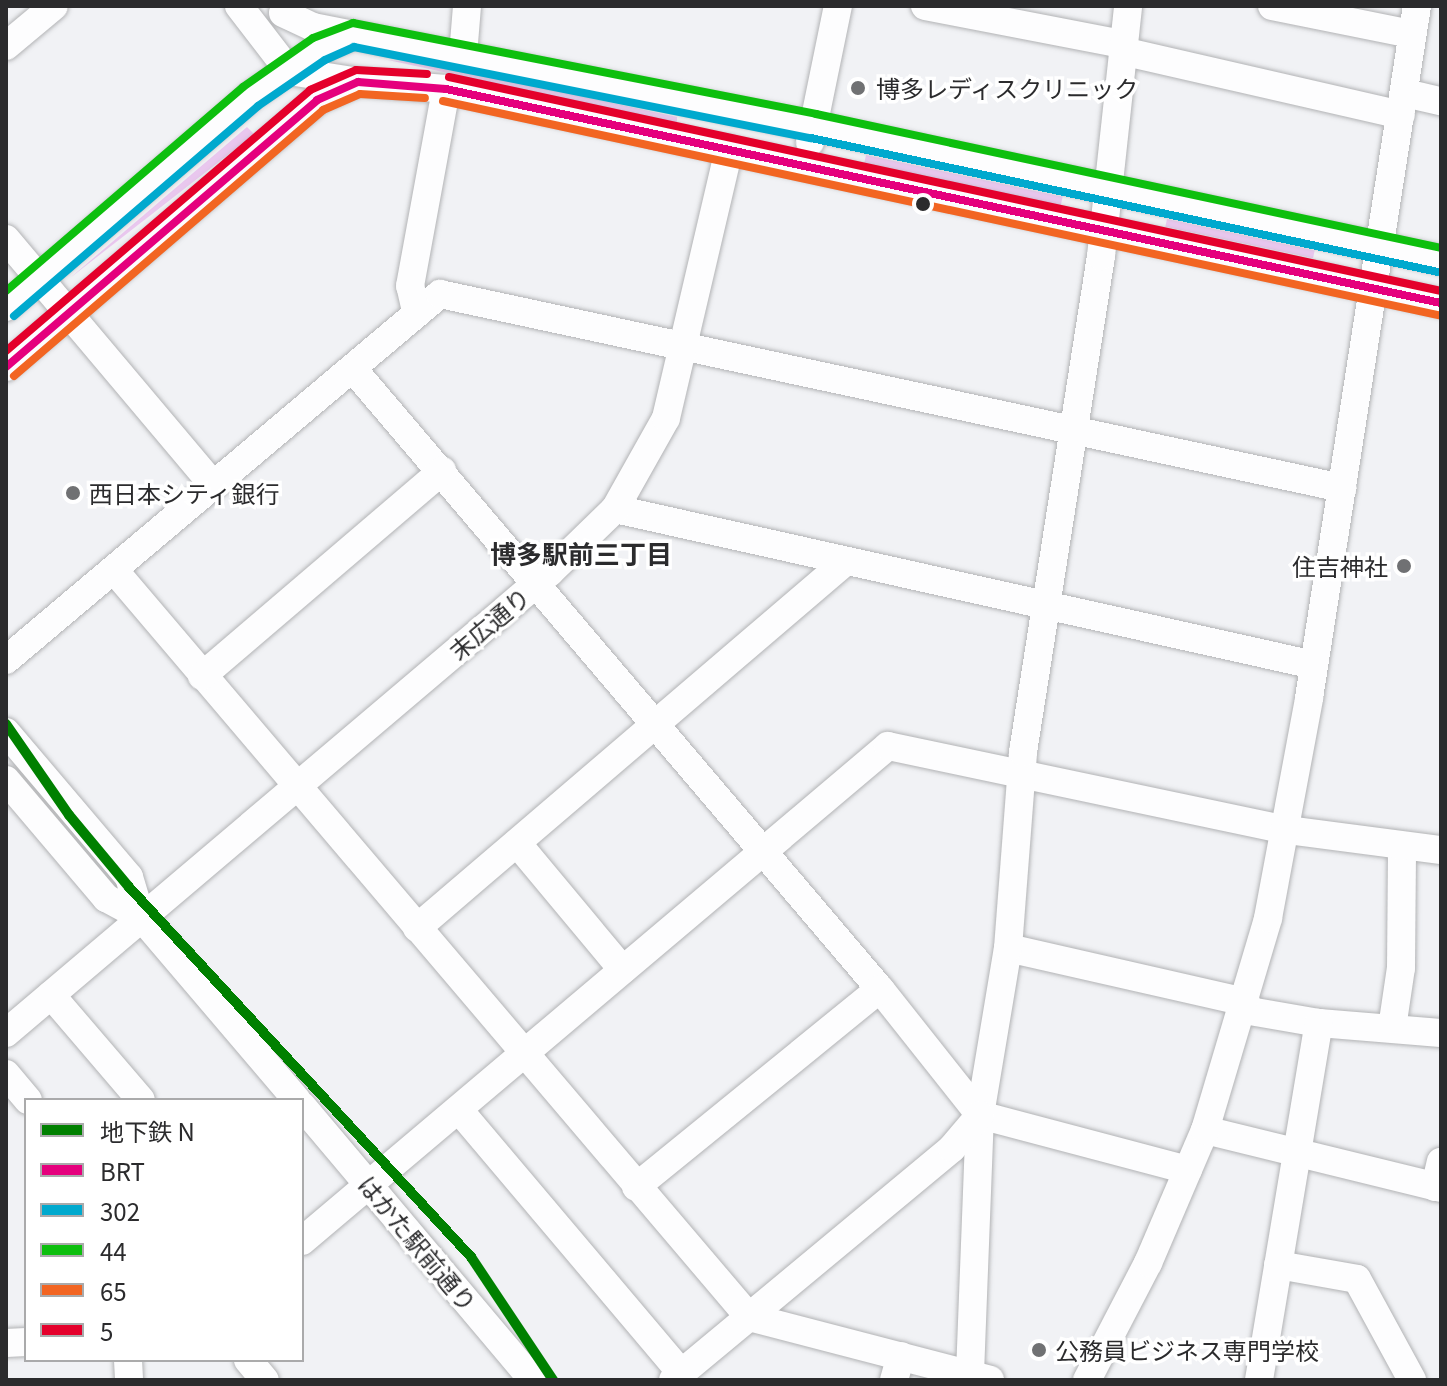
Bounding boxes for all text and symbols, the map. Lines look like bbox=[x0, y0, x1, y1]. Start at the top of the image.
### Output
place label: 博多レディスクリニック bbox=[876, 74, 1140, 102]
marker: 博多レディスクリニック bbox=[847, 77, 869, 99]
unlabelled marker bbox=[915, 196, 931, 212]
place label: 西日本シティ銀行 bbox=[89, 479, 281, 507]
marker: 西日本シティ銀行 bbox=[64, 484, 82, 502]
district label: 博多駅前三丁目 bbox=[490, 537, 672, 569]
place label: 住吉神社 bbox=[1292, 552, 1388, 580]
marker: 住吉神社 bbox=[1395, 557, 1413, 575]
street label: 末広通り bbox=[443, 581, 535, 665]
legend bbox=[24, 1098, 304, 1362]
text: 地下鉄 N bbox=[100, 1113, 195, 1148]
text: BRT bbox=[100, 1153, 145, 1188]
street label: はかた駅前通り bbox=[353, 1169, 483, 1317]
text: 302 bbox=[100, 1193, 140, 1228]
text: 44 bbox=[100, 1233, 127, 1268]
text: 65 bbox=[100, 1273, 127, 1308]
text: 5 bbox=[100, 1313, 113, 1348]
place label: 公務員ビジネス専門学校 bbox=[1055, 1336, 1319, 1364]
marker: 公務員ビジネス専門学校 bbox=[1030, 1341, 1048, 1359]

